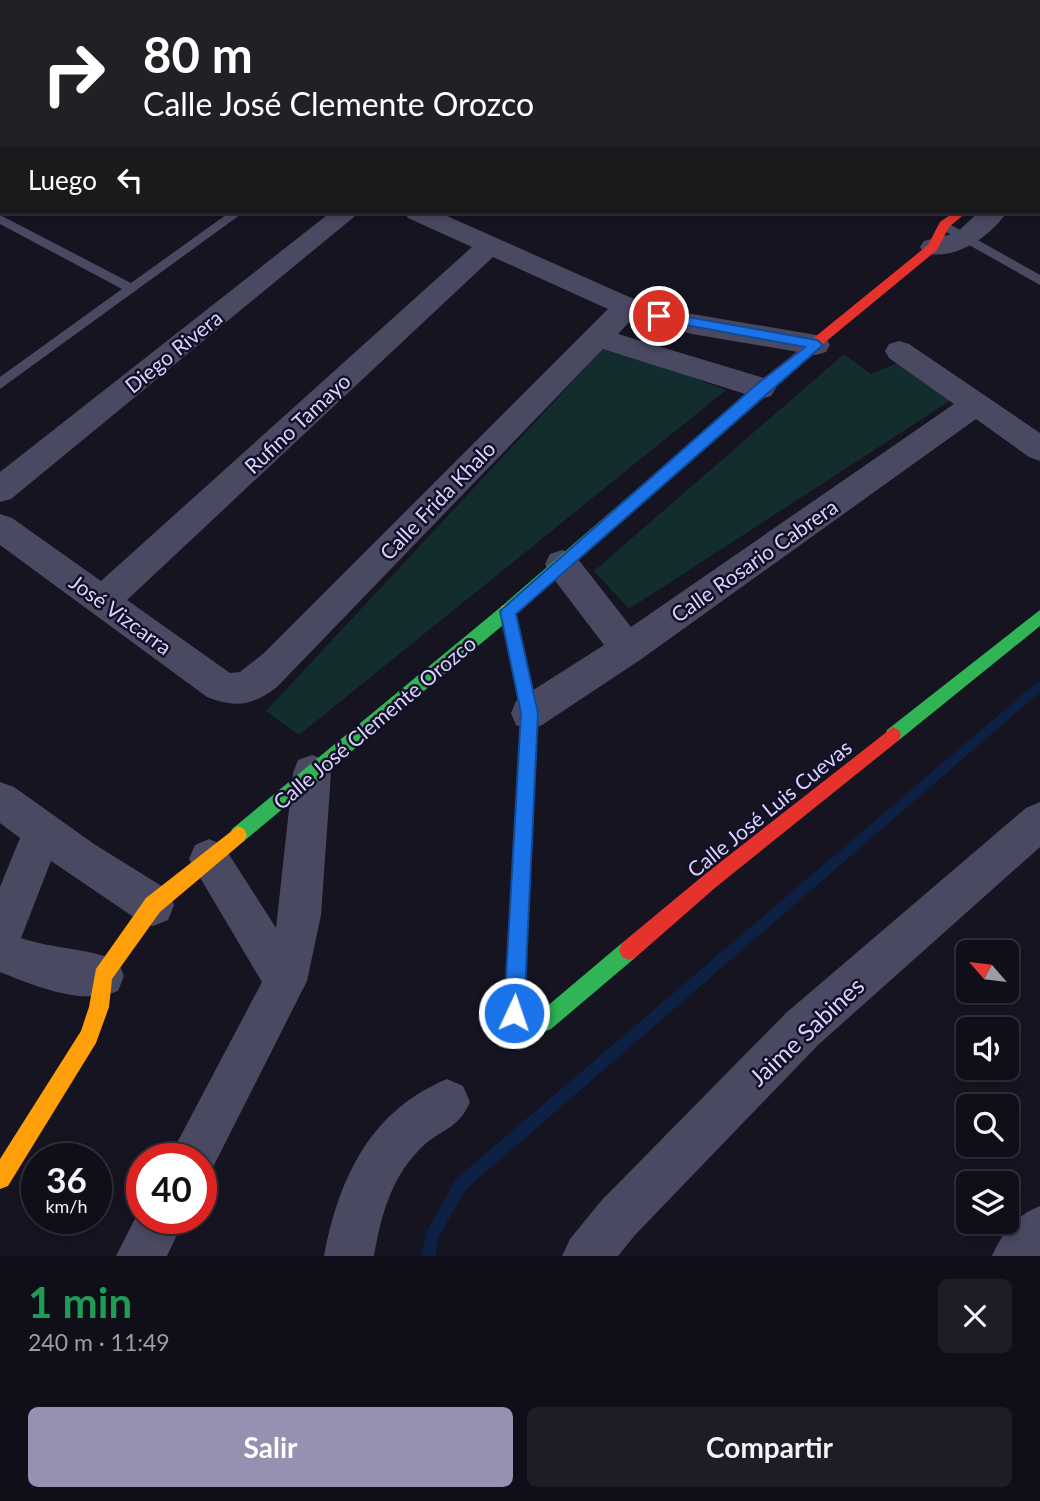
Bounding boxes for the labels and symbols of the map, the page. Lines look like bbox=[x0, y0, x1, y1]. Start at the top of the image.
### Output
pin bbox=[629, 286, 689, 346]
street label: Diego Rivera bbox=[119, 304, 227, 398]
street label: Rufino Tamayo bbox=[239, 368, 355, 478]
street label: Calle Frida Khalo bbox=[374, 436, 500, 564]
street label: Calle Rosario Cabrera bbox=[666, 493, 842, 627]
street label: José Vizcarra bbox=[65, 569, 177, 659]
street label: Calle José Clemente Orozco bbox=[268, 630, 480, 814]
street label: Calle José Luis Cuevas bbox=[682, 734, 856, 882]
north arrow bbox=[956, 940, 1018, 1003]
street label: Jaime Sabines bbox=[743, 970, 869, 1092]
position arrow bbox=[477, 976, 551, 1050]
speed limit sign: 40 bbox=[126, 1143, 217, 1234]

